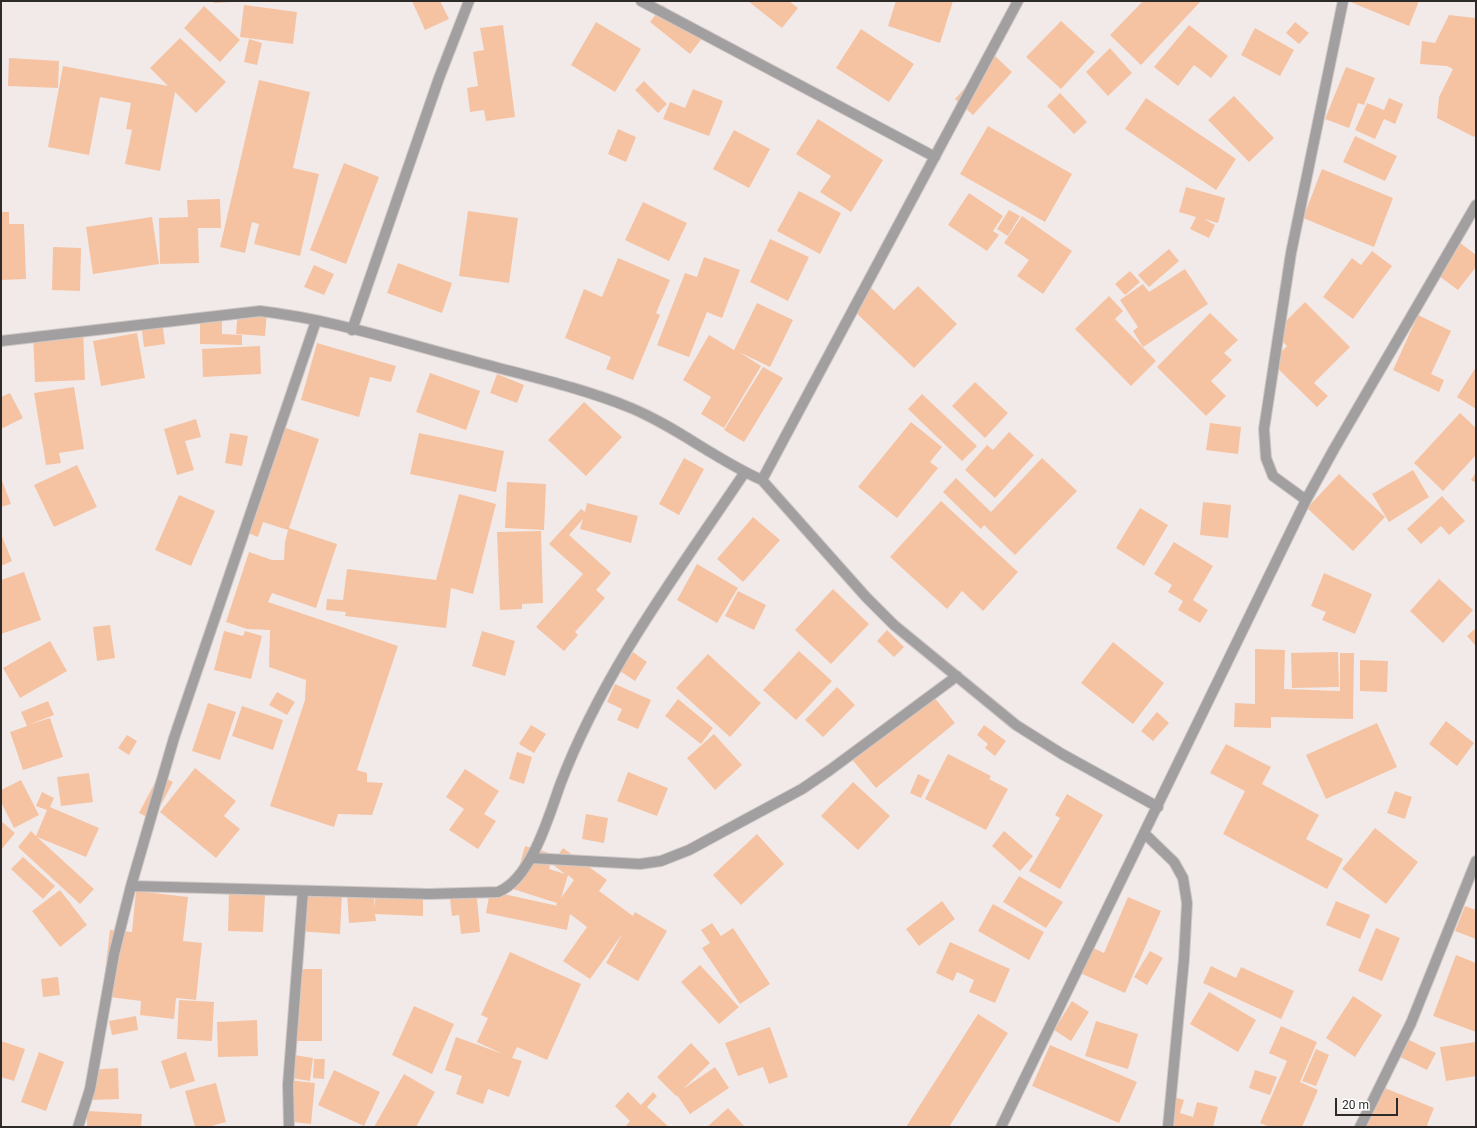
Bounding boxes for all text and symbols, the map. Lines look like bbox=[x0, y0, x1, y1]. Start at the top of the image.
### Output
scale bar bbox=[1337, 1090, 1400, 1116]
text: 20 m bbox=[1342, 1098, 1369, 1112]

